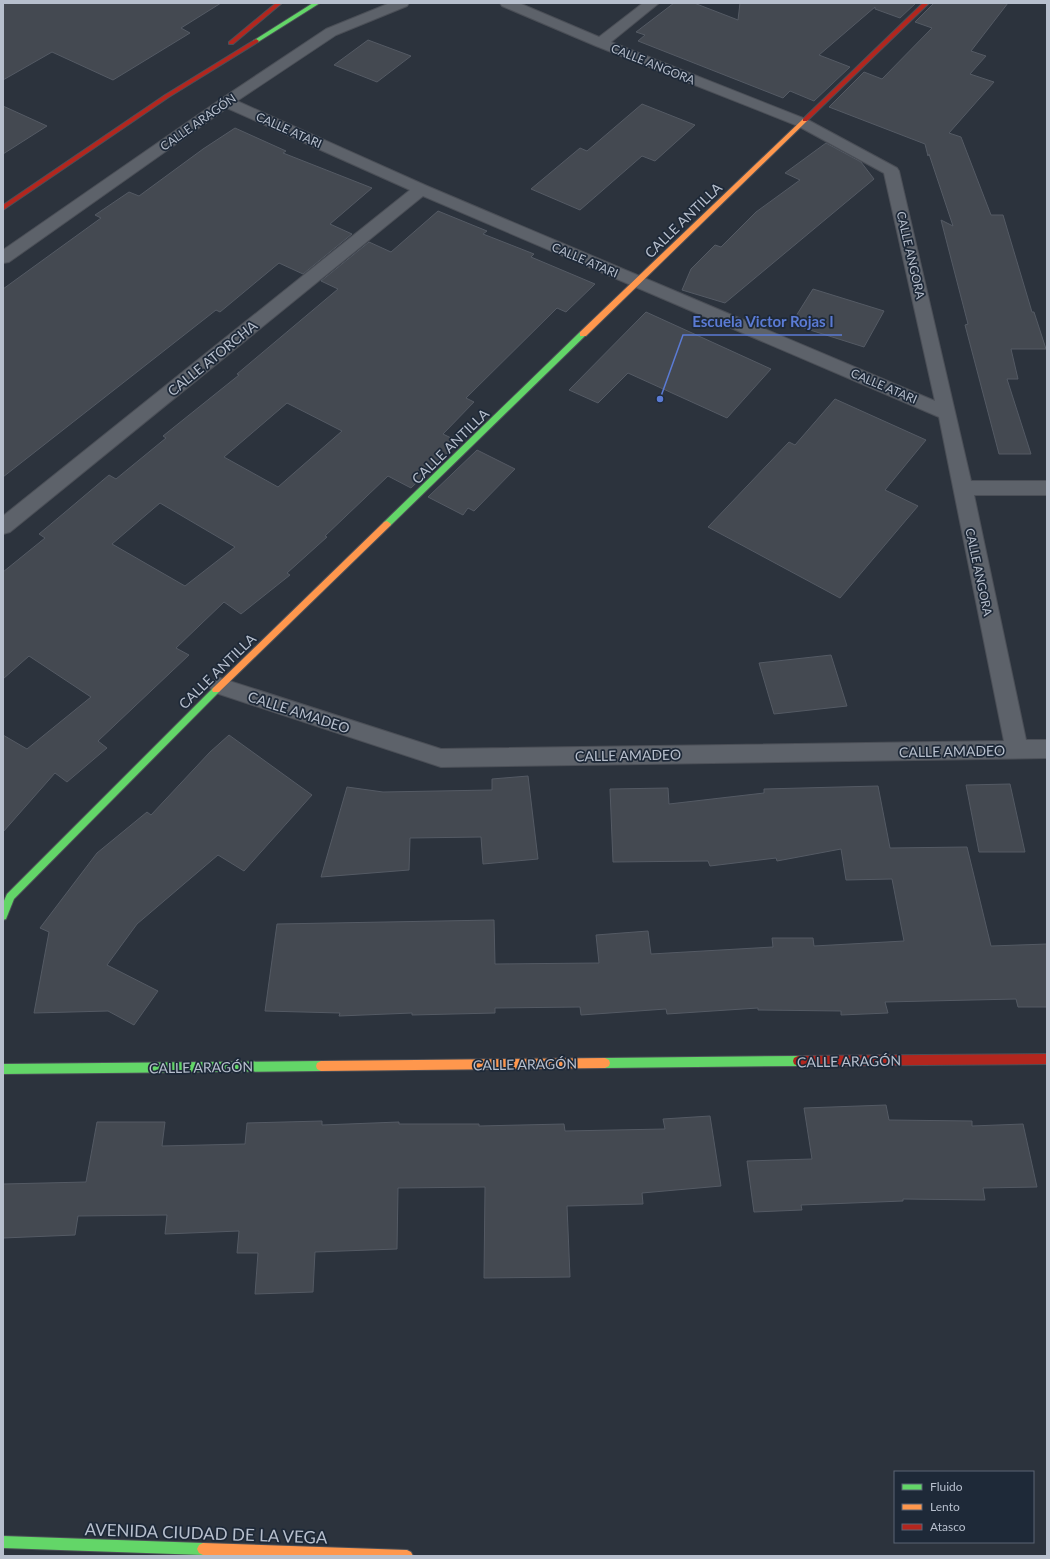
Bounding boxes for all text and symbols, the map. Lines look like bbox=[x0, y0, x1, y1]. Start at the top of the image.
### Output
street label: CALLE ANGORA bbox=[609, 40, 698, 88]
street label: CALLE ARAGÓN bbox=[157, 90, 239, 154]
street label: CALLE ATARI bbox=[254, 109, 324, 151]
street label: CALLE ANTILLA bbox=[641, 179, 725, 261]
street label: CALLE ANGORA bbox=[894, 210, 929, 301]
street label: CALLE ATARI bbox=[550, 239, 620, 281]
callout: Escuela Victor Rojas I bbox=[683, 308, 842, 335]
text: Escuela Victor Rojas I bbox=[692, 312, 834, 330]
street label: CALLE ATORCHA bbox=[164, 316, 261, 399]
street label: CALLE ATARI bbox=[849, 365, 919, 407]
street label: CALLE ANTILLA bbox=[408, 405, 492, 487]
street label: CALLE ANGORA bbox=[962, 527, 996, 618]
street label: CALLE ANTILLA bbox=[175, 630, 259, 712]
street label: CALLE AMADEO bbox=[246, 688, 352, 736]
street label: CALLE AMADEO bbox=[899, 742, 1005, 760]
street label: CALLE AMADEO bbox=[575, 746, 681, 764]
street label: CALLE ARAGÓN bbox=[797, 1052, 901, 1070]
street label: CALLE ARAGÓN bbox=[473, 1055, 577, 1073]
street label: CALLE ARAGÓN bbox=[149, 1058, 253, 1076]
legend bbox=[894, 1471, 1034, 1543]
text: Fluido bbox=[930, 1479, 963, 1494]
text: Lento bbox=[930, 1499, 960, 1514]
street label: AVENIDA CIUDAD DE LA VEGA bbox=[84, 1518, 328, 1548]
text: Atasco bbox=[930, 1519, 966, 1534]

